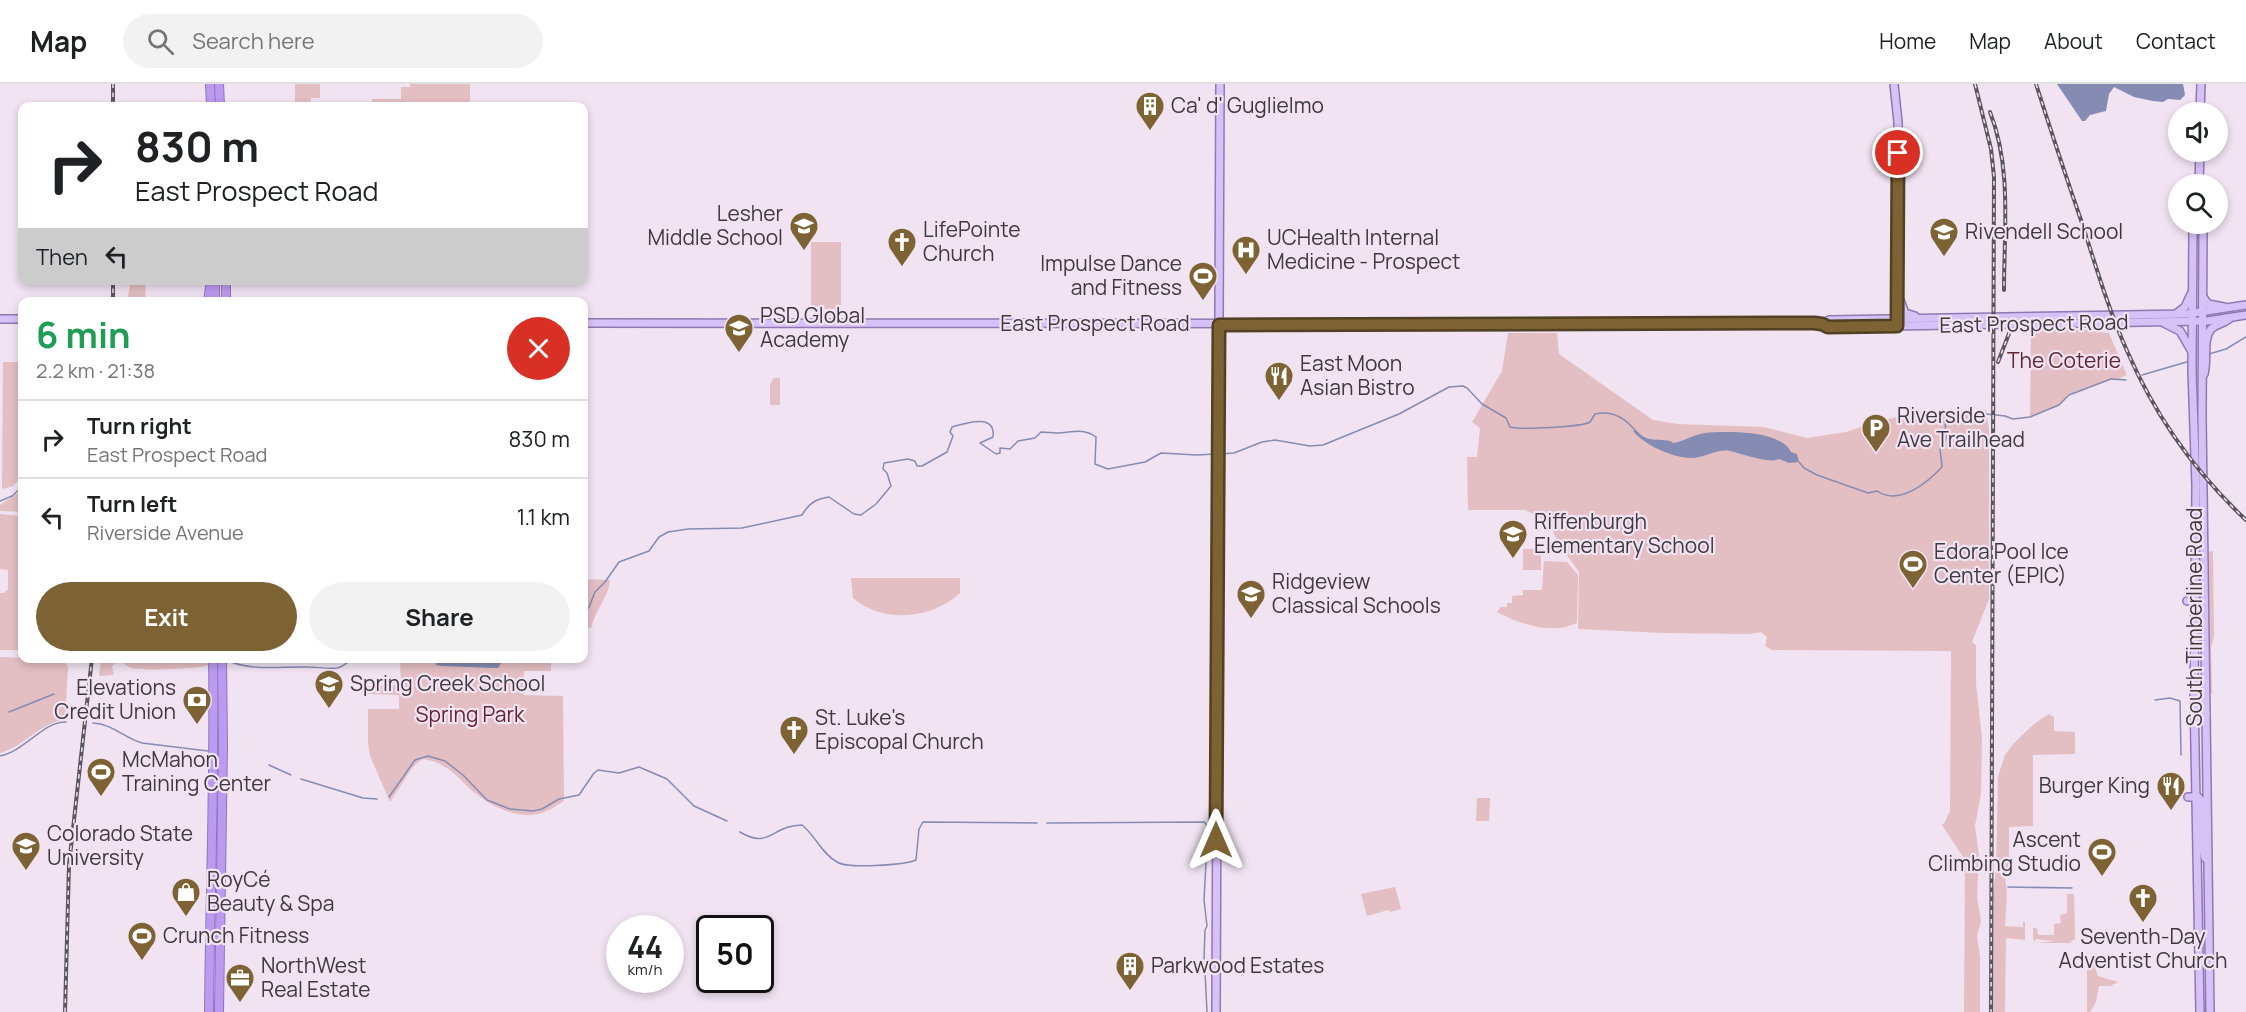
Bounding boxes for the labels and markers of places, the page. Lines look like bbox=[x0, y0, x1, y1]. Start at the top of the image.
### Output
building icon: Ca' d' Guglielmo bbox=[1134, 90, 1166, 132]
place label: Ca' d' Guglielmo bbox=[1171, 91, 1324, 119]
pin bbox=[1872, 127, 1923, 178]
place label: Lesher Middle School bbox=[647, 199, 783, 251]
school or university icon: Lesher Middle School bbox=[788, 210, 820, 252]
place label: LifePointe Church bbox=[923, 215, 1021, 267]
school or university icon: Rivendell School bbox=[1928, 216, 1960, 258]
place label: Rivendell School bbox=[1965, 217, 2123, 245]
place label: UCHealth Internal Medicine - Prospect bbox=[1267, 223, 1461, 275]
church icon: LifePointe Church bbox=[886, 226, 918, 268]
hospital icon: UCHealth Internal Medicine - Prospect bbox=[1230, 234, 1262, 276]
place label: Impulse Dance and Fitness bbox=[1040, 249, 1182, 301]
sports icon: Impulse Dance and Fitness bbox=[1187, 260, 1219, 302]
place label: PSD Global Academy bbox=[760, 301, 865, 353]
school or university icon: PSD Global Academy bbox=[723, 312, 755, 354]
place label: East Moon Asian Bistro bbox=[1300, 349, 1415, 401]
restaurant icon: East Moon Asian Bistro bbox=[1263, 360, 1295, 402]
place label: Riverside Ave Trailhead bbox=[1897, 401, 2025, 453]
parking icon: Riverside Ave Trailhead bbox=[1860, 412, 1892, 454]
place label: Riffenburgh Elementary School bbox=[1534, 507, 1715, 559]
school or university icon: Riffenburgh Elementary School bbox=[1497, 518, 1529, 560]
place label: Edora Pool Ice Center (EPIC) bbox=[1934, 537, 2069, 589]
sports icon: Edora Pool Ice Center (EPIC) bbox=[1897, 548, 1929, 590]
place label: Ridgeview Classical Schools bbox=[1272, 567, 1441, 619]
school or university icon: Ridgeview Classical Schools bbox=[1235, 578, 1267, 620]
school or university icon: Spring Creek School bbox=[313, 668, 345, 710]
place label: Spring Creek School bbox=[350, 669, 545, 697]
place label: Elevations Credit Union bbox=[54, 673, 176, 725]
bank icon: Elevations Credit Union bbox=[181, 684, 213, 726]
place label: St. Luke's Episcopal Church bbox=[815, 703, 984, 755]
church icon: St. Luke's Episcopal Church bbox=[778, 714, 810, 756]
place label: McMahon Training Center bbox=[122, 745, 271, 797]
sports icon: McMahon Training Center bbox=[85, 756, 117, 798]
restaurant icon: Burger King bbox=[2155, 770, 2187, 812]
place label: Burger King bbox=[2039, 771, 2150, 799]
place label: Colorado State University bbox=[47, 819, 193, 871]
place label: Ascent Climbing Studio bbox=[1928, 825, 2081, 877]
school or university icon: Colorado State University bbox=[10, 830, 42, 872]
sports icon: Ascent Climbing Studio bbox=[2086, 836, 2118, 878]
place label: RoyCé Beauty & Spa bbox=[207, 865, 334, 917]
shop icon: RoyCé Beauty & Spa bbox=[170, 876, 202, 918]
church icon: Seventh-Day Adventist Church bbox=[2127, 882, 2159, 924]
sports icon: Crunch Fitness bbox=[126, 920, 158, 962]
place label: Crunch Fitness bbox=[163, 921, 309, 949]
place label: Seventh-Day Adventist Church bbox=[2059, 922, 2227, 974]
building icon: Parkwood Estates bbox=[1114, 950, 1146, 992]
place label: NorthWest Real Estate bbox=[261, 951, 370, 1003]
place label: Parkwood Estates bbox=[1151, 951, 1324, 979]
office icon: NorthWest Real Estate bbox=[224, 962, 256, 1004]

